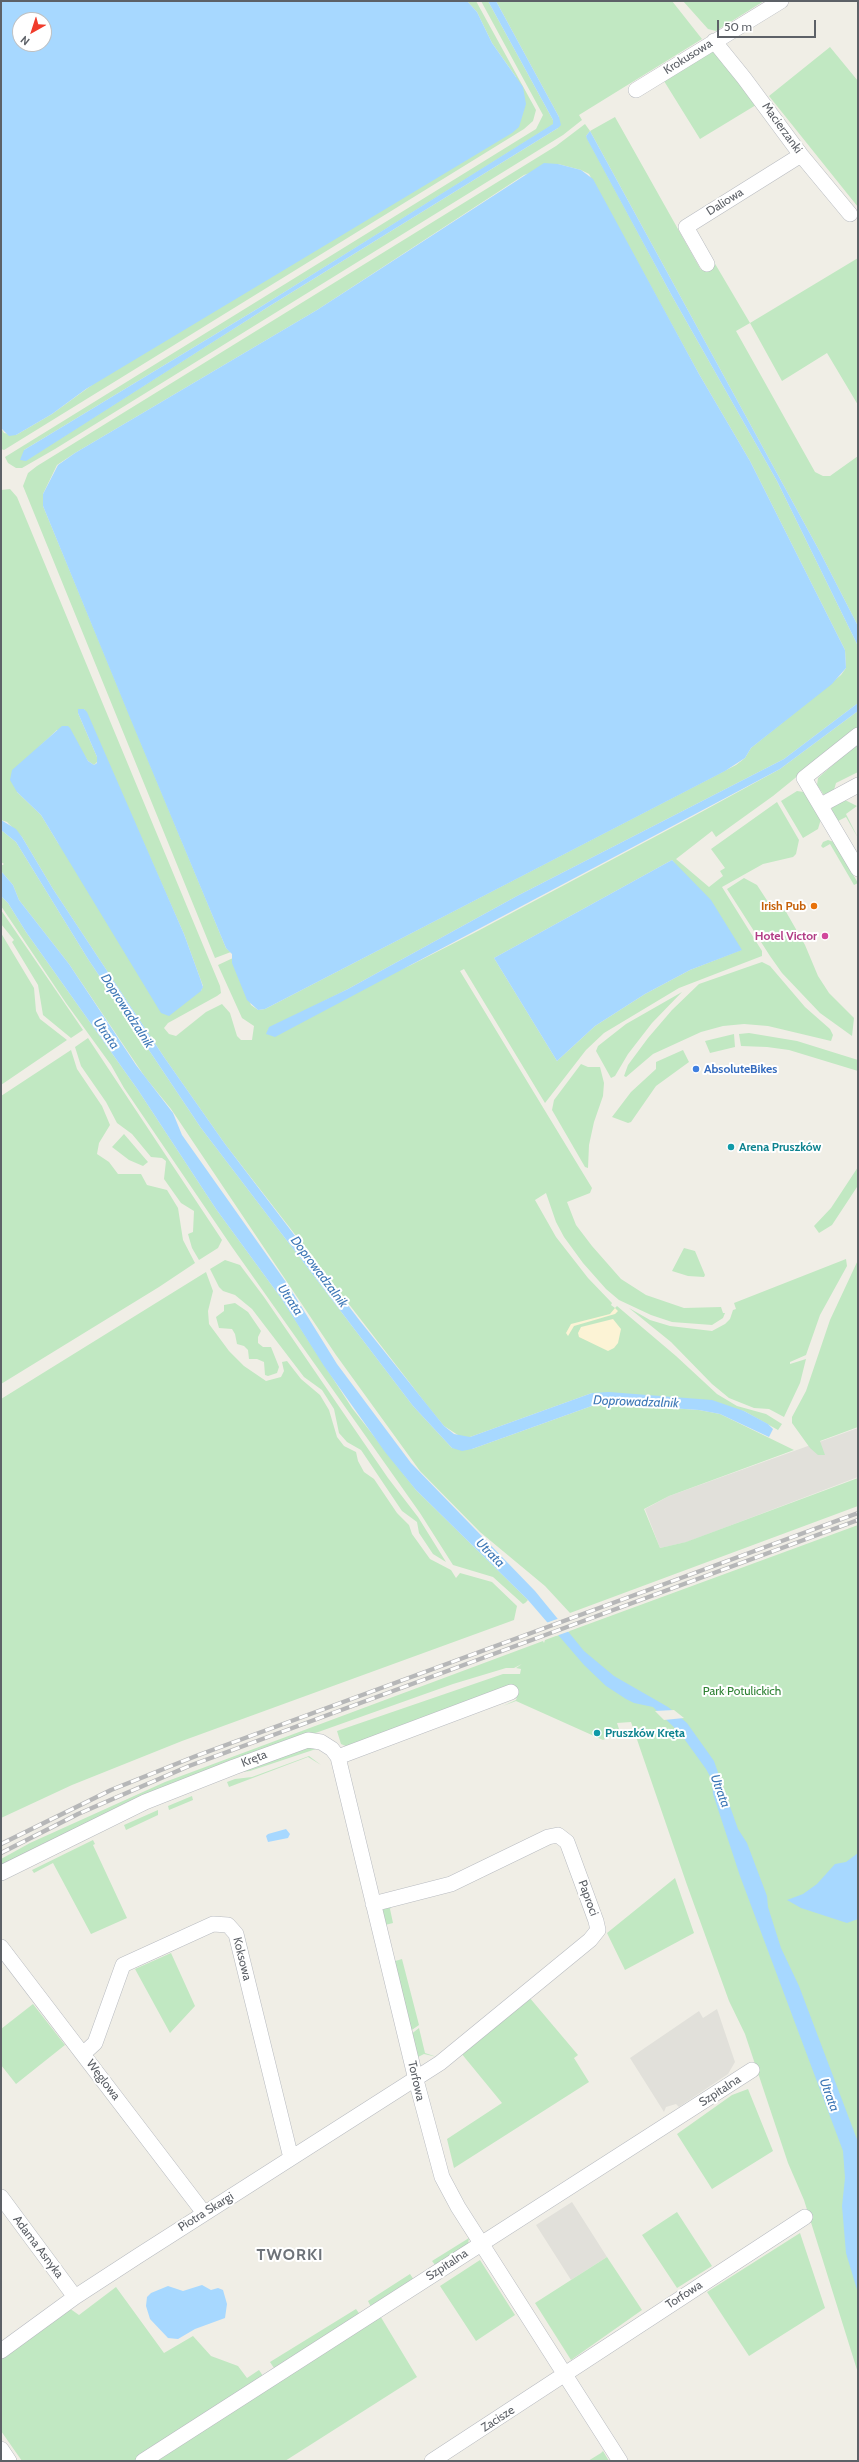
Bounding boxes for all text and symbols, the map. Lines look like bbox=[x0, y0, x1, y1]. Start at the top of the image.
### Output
north arrow bbox=[12, 12, 52, 52]
scale bar bbox=[719, 12, 818, 38]
text: 50 m bbox=[724, 19, 752, 34]
text: N bbox=[18, 33, 33, 48]
street label: Krokusowa bbox=[661, 36, 715, 78]
street label: Macierzanki bbox=[759, 100, 805, 156]
street label: Daliowa bbox=[704, 185, 746, 219]
place label: Irish Pub bbox=[761, 899, 806, 913]
marker: Irish Pub bbox=[809, 901, 819, 911]
place label: Hotel Victor bbox=[755, 929, 817, 943]
marker: Hotel Victor bbox=[820, 931, 830, 941]
water label: Doprowadzalnik bbox=[97, 971, 157, 1051]
water label: Utrata bbox=[90, 1015, 122, 1053]
place label: AbsoluteBikes bbox=[704, 1062, 777, 1076]
marker: AbsoluteBikes bbox=[691, 1064, 701, 1074]
place label: Arena Pruszków bbox=[739, 1140, 821, 1154]
marker: Arena Pruszków bbox=[726, 1142, 736, 1152]
water label: Doprowadzalnik bbox=[287, 1233, 351, 1311]
water label: Utrata bbox=[274, 1281, 306, 1319]
water label: Doprowadzalnik bbox=[593, 1393, 679, 1411]
water label: Utrata bbox=[472, 1535, 508, 1571]
park label: Park Potulickich bbox=[703, 1684, 781, 1698]
place label: Pruszków Kręta bbox=[605, 1726, 685, 1740]
marker: Pruszków Kręta bbox=[592, 1728, 602, 1738]
street label: Kręta bbox=[239, 1748, 269, 1770]
water label: Utrata bbox=[707, 1772, 733, 1810]
street label: Paproci bbox=[575, 1878, 601, 1918]
street label: Koksowa bbox=[230, 1936, 254, 1982]
street label: Węglowa bbox=[83, 2057, 123, 2103]
street label: Torfowa bbox=[404, 2060, 428, 2102]
street label: Szpitalna bbox=[696, 2072, 744, 2110]
water label: Utrata bbox=[816, 2076, 842, 2114]
street label: Piotra Skargi bbox=[176, 2189, 236, 2235]
street label: Adama Asnyka bbox=[10, 2213, 66, 2281]
district label: TWORKI bbox=[257, 2245, 323, 2265]
street label: Szpitalna bbox=[423, 2246, 471, 2284]
street label: Torfowa bbox=[663, 2278, 705, 2312]
street label: Zacisze bbox=[479, 2403, 517, 2435]

